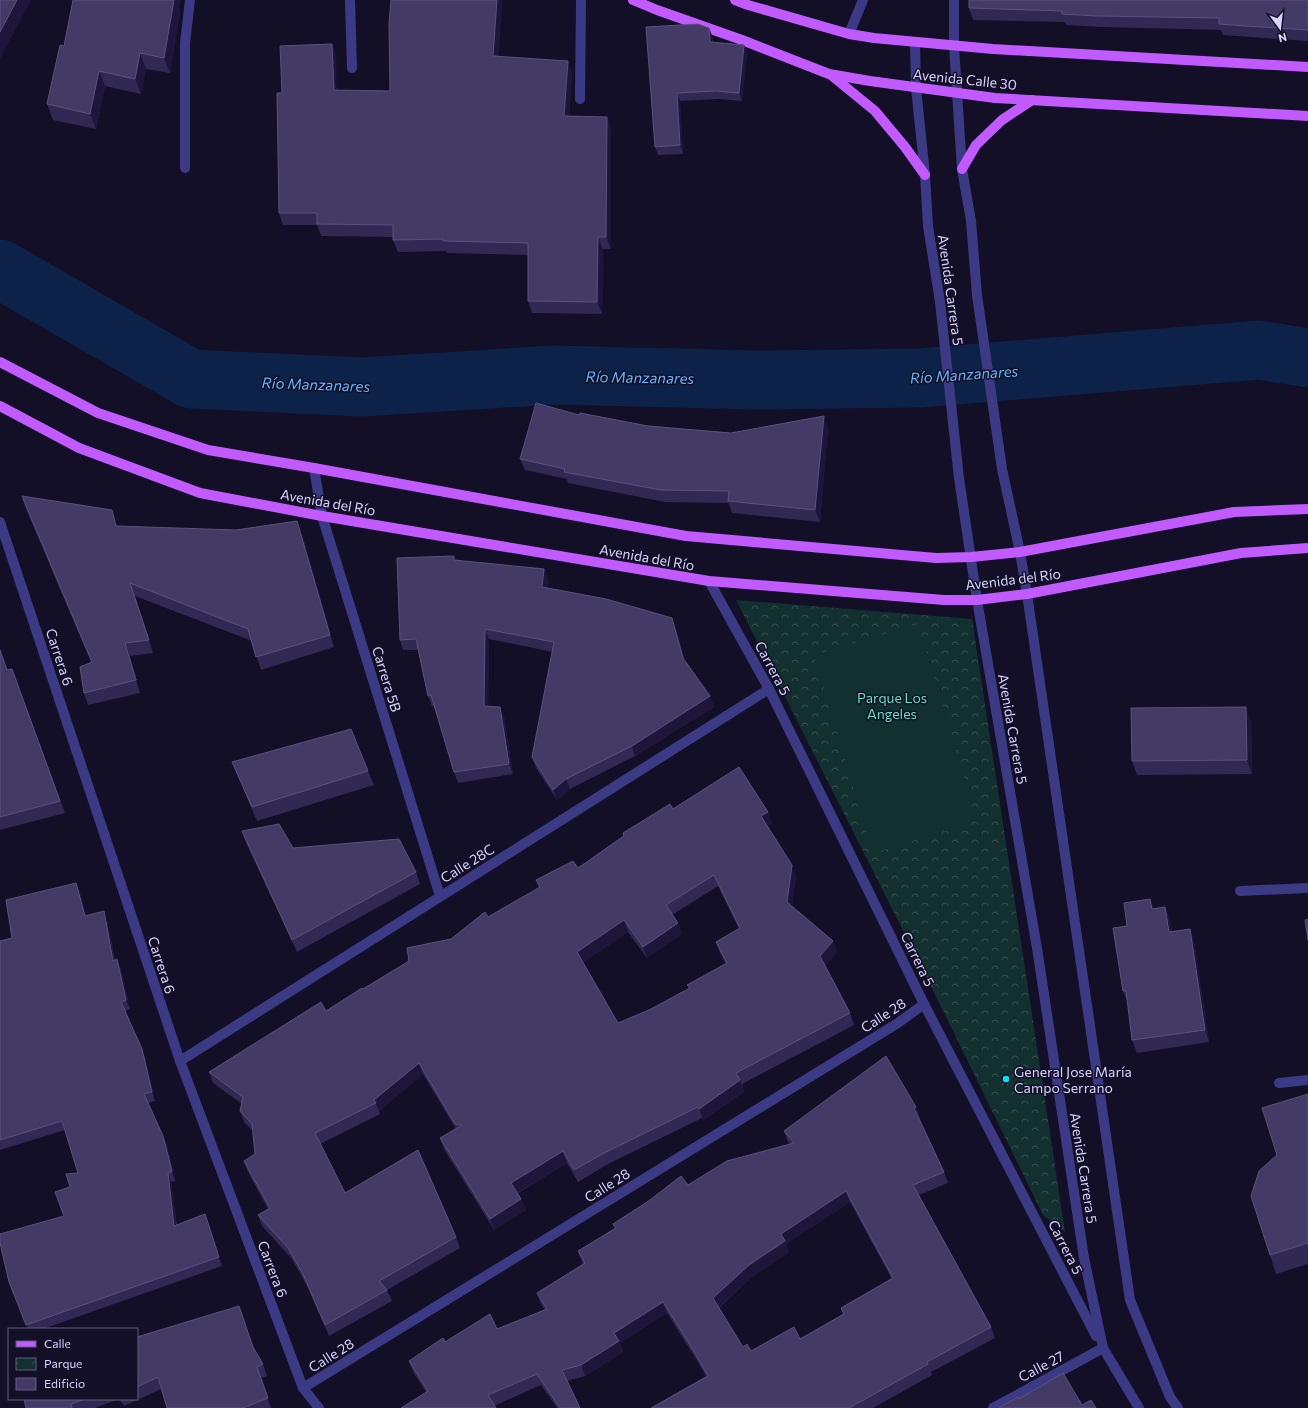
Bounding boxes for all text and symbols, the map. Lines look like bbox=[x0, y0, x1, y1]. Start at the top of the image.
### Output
north arrow bbox=[1260, 8, 1300, 48]
text: N bbox=[1277, 31, 1288, 45]
street label: Avenida Calle 30 bbox=[912, 65, 1018, 93]
street label: Avenida Carrera 5 bbox=[935, 233, 967, 347]
water label: Río Manzanares bbox=[909, 361, 1019, 387]
water label: Río Manzanares bbox=[586, 367, 695, 387]
water label: Río Manzanares bbox=[261, 373, 371, 395]
street label: Avenida del Río bbox=[279, 485, 377, 519]
street label: Avenida del Río bbox=[598, 540, 696, 574]
street label: Avenida del Río bbox=[964, 565, 1062, 593]
street label: Carrera 6 bbox=[43, 626, 77, 688]
street label: Carrera 5 bbox=[752, 638, 794, 698]
street label: Carrera 5B bbox=[369, 644, 405, 714]
street label: Avenida Carrera 5 bbox=[995, 672, 1031, 786]
park label: Parque Los Angeles bbox=[857, 689, 927, 722]
street label: Calle 28C bbox=[437, 840, 497, 886]
street label: Carrera 5 bbox=[897, 929, 939, 989]
street label: Carrera 6 bbox=[145, 934, 179, 996]
street label: Calle 28 bbox=[857, 994, 909, 1036]
place label: General Jose María Campo Serrano bbox=[1014, 1063, 1132, 1096]
marker: General Jose María Campo Serrano bbox=[1001, 1074, 1011, 1084]
street label: Avenida Carrera 5 bbox=[1067, 1111, 1101, 1225]
street label: Calle 28 bbox=[581, 1164, 633, 1206]
street label: Carrera 5 bbox=[1045, 1217, 1087, 1277]
street label: Carrera 6 bbox=[254, 1238, 292, 1300]
legend bbox=[8, 1328, 138, 1400]
street label: Calle 28 bbox=[305, 1334, 357, 1376]
text: Calle bbox=[44, 1336, 71, 1350]
street label: Calle 27 bbox=[1015, 1347, 1067, 1385]
text: Parque bbox=[44, 1356, 82, 1370]
text: Edificio bbox=[44, 1376, 85, 1390]

